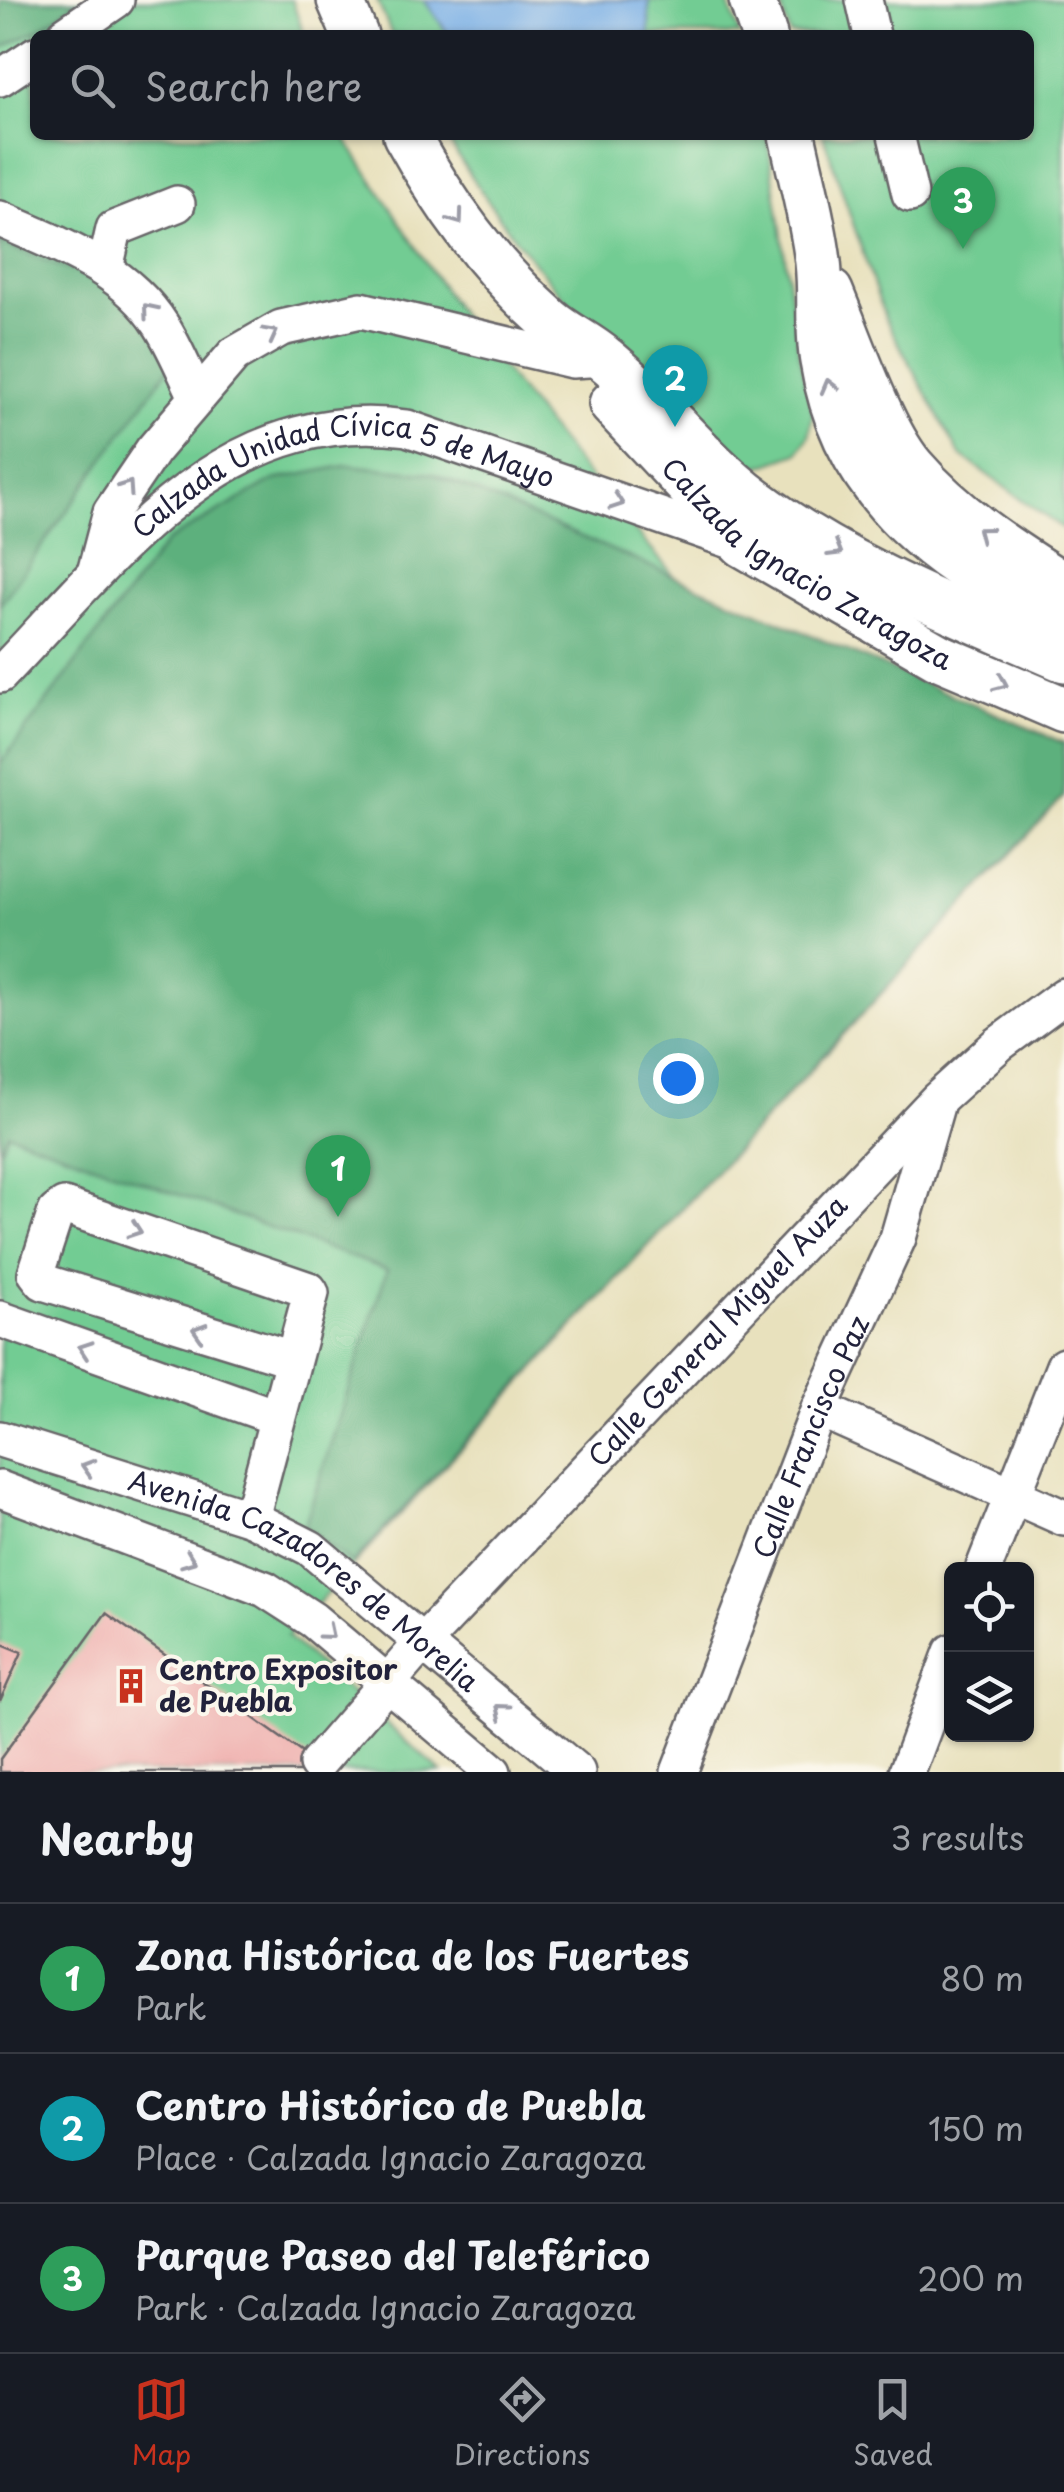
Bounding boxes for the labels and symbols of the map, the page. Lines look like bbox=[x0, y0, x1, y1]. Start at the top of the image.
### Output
pin: 3 bbox=[930, 166, 996, 249]
one-way arrow bbox=[446, 207, 463, 225]
one-way arrow bbox=[143, 304, 161, 322]
one-way arrow bbox=[260, 327, 279, 346]
pin: 2 bbox=[642, 344, 708, 427]
one-way arrow bbox=[820, 378, 841, 395]
street label: Calzada Unidad Cívica 5 de Mayo bbox=[121, 402, 561, 548]
street label: Calzada Ignacio Zaragoza bbox=[652, 447, 960, 680]
one-way arrow bbox=[115, 480, 134, 498]
one-way arrow bbox=[607, 491, 624, 511]
one-way arrow bbox=[976, 527, 994, 544]
one-way arrow bbox=[825, 538, 843, 557]
one-way arrow bbox=[991, 671, 1009, 691]
your location bbox=[653, 1053, 704, 1104]
pin: 1 bbox=[306, 1134, 370, 1217]
street label: Calle General Miguel Auza bbox=[577, 1184, 857, 1476]
one-way arrow bbox=[126, 1218, 143, 1238]
street label: Calle Francisco Paz bbox=[740, 1308, 879, 1564]
one-way arrow bbox=[191, 1322, 208, 1342]
one-way arrow bbox=[77, 1340, 94, 1361]
one-way arrow bbox=[80, 1458, 97, 1478]
street label: Avenida Cazadores de Morelia bbox=[123, 1458, 490, 1702]
one-way arrow bbox=[180, 1548, 197, 1569]
one-way arrow bbox=[317, 1621, 335, 1639]
place label: Centro Expositor de Puebla bbox=[159, 1647, 398, 1722]
building icon: Centro Expositor de Puebla bbox=[112, 1667, 150, 1705]
one-way arrow bbox=[496, 1703, 514, 1721]

